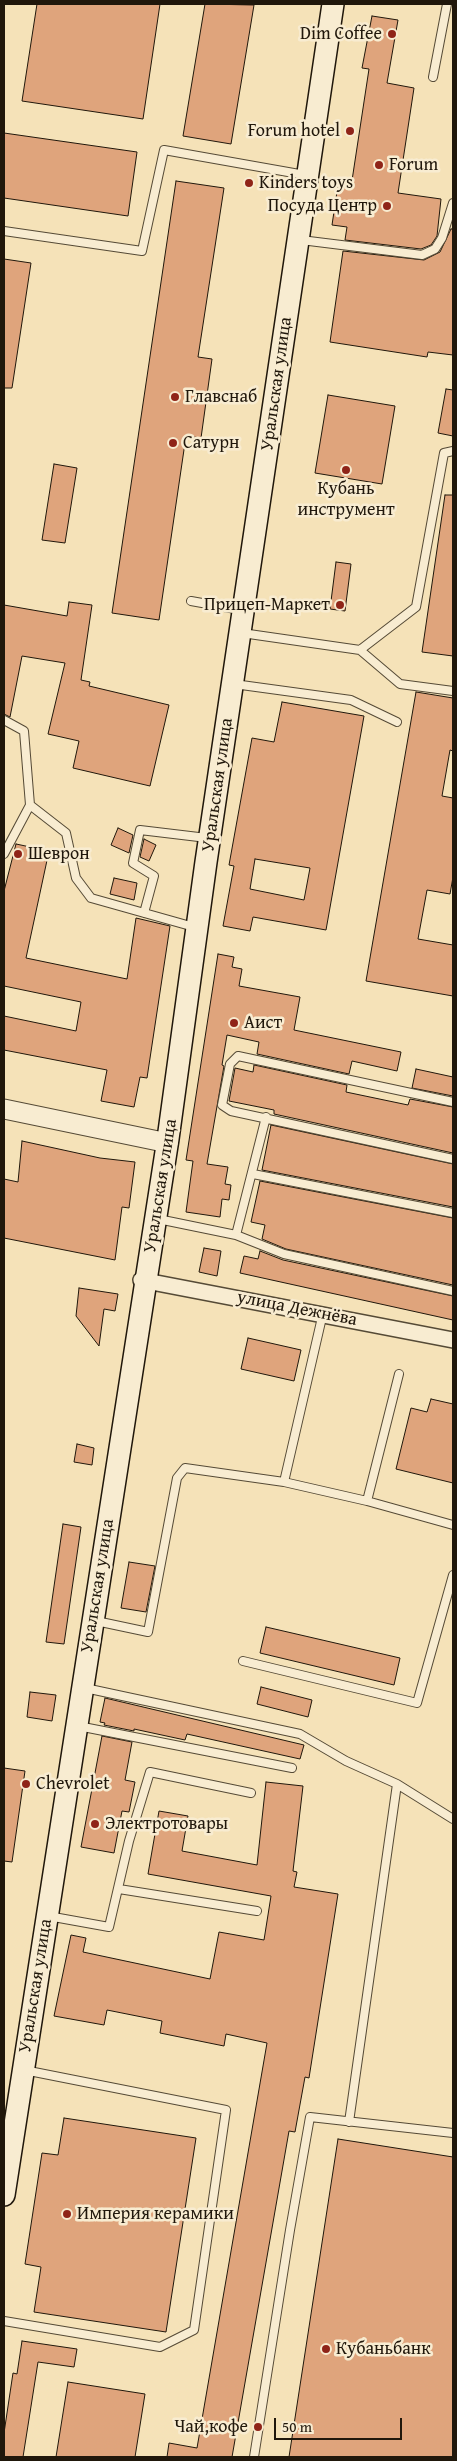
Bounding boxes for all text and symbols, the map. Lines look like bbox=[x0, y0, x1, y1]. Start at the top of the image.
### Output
place label: Dim Coffee bbox=[300, 23, 382, 45]
marker: Dim Coffee bbox=[386, 28, 398, 40]
place label: Forum hotel bbox=[248, 120, 340, 142]
marker: Forum hotel bbox=[344, 125, 356, 137]
place label: Forum bbox=[389, 154, 438, 176]
marker: Forum bbox=[373, 159, 385, 171]
place label: Kinders toys bbox=[259, 172, 353, 194]
marker: Kinders toys bbox=[243, 177, 255, 189]
place label: Посуда Центр bbox=[268, 195, 377, 217]
marker: Посуда Центр bbox=[381, 200, 393, 212]
street label: Уральская улица bbox=[257, 316, 297, 452]
place label: Главснаб bbox=[185, 386, 257, 408]
marker: Главснаб bbox=[169, 391, 181, 403]
place label: Сатурн bbox=[183, 432, 239, 454]
marker: Сатурн bbox=[167, 437, 179, 449]
marker: Кубань инструмент bbox=[340, 464, 352, 476]
place label: Кубань инструмент bbox=[297, 478, 395, 520]
place label: Прицеп-Маркет bbox=[204, 594, 330, 616]
marker: Прицеп-Маркет bbox=[334, 599, 346, 611]
street label: Уральская улица bbox=[198, 717, 238, 853]
place label: Шеврон bbox=[28, 843, 90, 865]
marker: Шеврон bbox=[12, 848, 24, 860]
place label: Аист bbox=[244, 1012, 282, 1034]
marker: Аист bbox=[228, 1017, 240, 1029]
street label: Уральская улица bbox=[140, 1117, 182, 1255]
street label: улица Дежнёва bbox=[235, 1287, 359, 1331]
street label: Уральская улица bbox=[77, 1517, 119, 1655]
place label: Chevrolet bbox=[36, 1773, 109, 1795]
marker: Chevrolet bbox=[20, 1778, 32, 1790]
place label: Электротовары bbox=[105, 1813, 228, 1835]
marker: Электротовары bbox=[89, 1818, 101, 1830]
street label: Уральская улица bbox=[15, 1917, 57, 2055]
place label: Империя керамики bbox=[77, 2203, 234, 2225]
marker: Империя керамики bbox=[61, 2208, 73, 2220]
place label: Кубаньбанк bbox=[336, 2338, 431, 2360]
marker: Кубаньбанк bbox=[320, 2343, 332, 2355]
scale bar bbox=[277, 2408, 404, 2440]
place label: Чай,кофе bbox=[174, 2416, 248, 2438]
text: 50 m bbox=[282, 2416, 312, 2437]
marker: Чай,кофе bbox=[252, 2421, 264, 2433]

